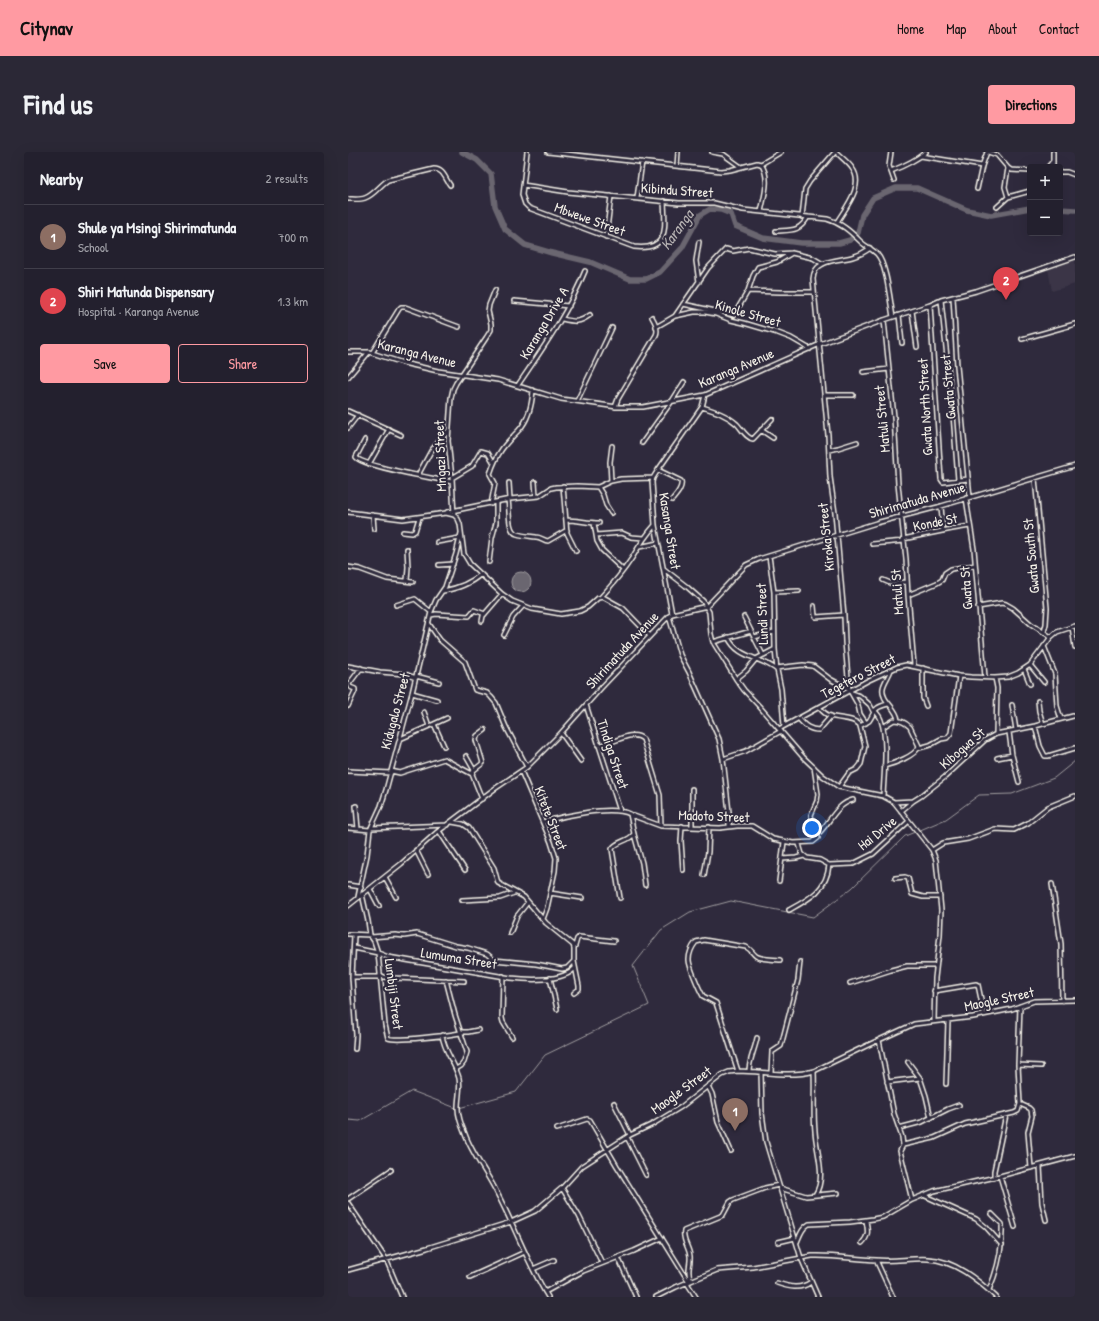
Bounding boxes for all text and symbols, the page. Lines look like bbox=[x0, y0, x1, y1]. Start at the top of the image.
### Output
text: Citynav bbox=[20, 15, 73, 41]
text: Home bbox=[897, 19, 924, 38]
text: Map bbox=[946, 19, 966, 38]
text: About bbox=[988, 19, 1017, 38]
text: Contact bbox=[1039, 19, 1079, 38]
text: Find us bbox=[24, 85, 93, 123]
button: Directions bbox=[988, 85, 1075, 124]
map controls bbox=[1027, 164, 1063, 236]
button: + bbox=[1027, 164, 1063, 200]
text: Nearby bbox=[40, 167, 83, 190]
text: 2 results bbox=[266, 169, 308, 187]
street label: Kibindu Street bbox=[640, 177, 714, 202]
street label: Mbwewe Street bbox=[552, 197, 628, 240]
button: − bbox=[1027, 200, 1063, 236]
water label: Karanga bbox=[655, 204, 699, 254]
text: Shule ya Msingi Shirimatunda bbox=[78, 217, 236, 238]
text: 1 bbox=[51, 228, 55, 246]
text: 700 m bbox=[278, 228, 308, 246]
text: School bbox=[78, 238, 108, 256]
pin: 2 bbox=[993, 267, 1019, 300]
text: Shiri Matunda Dispensary bbox=[78, 281, 214, 302]
street label: Karanga Drive A bbox=[514, 283, 574, 363]
text: 2 bbox=[50, 292, 56, 310]
text: 1.3 km bbox=[277, 292, 308, 310]
street label: Kinole Street bbox=[713, 294, 783, 331]
text: Hospital · Karanga Avenue bbox=[78, 302, 199, 320]
street label: Karanga Avenue bbox=[376, 334, 459, 373]
street label: Karanga Avenue bbox=[695, 343, 777, 393]
button: Save bbox=[40, 344, 170, 383]
button: Share bbox=[178, 344, 308, 383]
street label: Gwata Street bbox=[935, 354, 960, 420]
street label: Gwata North Street bbox=[912, 358, 937, 456]
street label: Matuli Street bbox=[869, 385, 894, 453]
street label: Mngazi Street bbox=[429, 420, 451, 492]
street label: Shirimatuda Avenue bbox=[867, 477, 967, 522]
street label: Kasanga Street bbox=[654, 491, 686, 571]
street label: Kiroka Street bbox=[812, 502, 839, 572]
street label: Konde St bbox=[911, 508, 959, 535]
street label: Gwata South St bbox=[1018, 518, 1043, 594]
street label: Gwata St bbox=[954, 566, 976, 610]
street label: Matuli St bbox=[885, 568, 908, 615]
street label: Lundi Street bbox=[751, 583, 772, 645]
street label: Shirimatuda Avenue bbox=[581, 607, 663, 692]
street label: Tegetero Street bbox=[817, 649, 899, 703]
street label: Kidugalo Street bbox=[375, 670, 415, 751]
street label: Tindiga Street bbox=[592, 717, 634, 792]
street label: Kibogwa St bbox=[935, 722, 989, 773]
street label: Kitete Street bbox=[531, 783, 572, 853]
street label: Madoto Street bbox=[678, 805, 750, 826]
street label: Hai Drive bbox=[853, 811, 900, 854]
your location bbox=[802, 818, 822, 838]
street label: Lumuma Street bbox=[420, 942, 499, 973]
street label: Lumbiji Street bbox=[380, 957, 408, 1031]
street label: Maogle Street bbox=[962, 982, 1036, 1016]
street label: Maogle Street bbox=[646, 1061, 716, 1119]
pin: 1 bbox=[722, 1098, 748, 1131]

